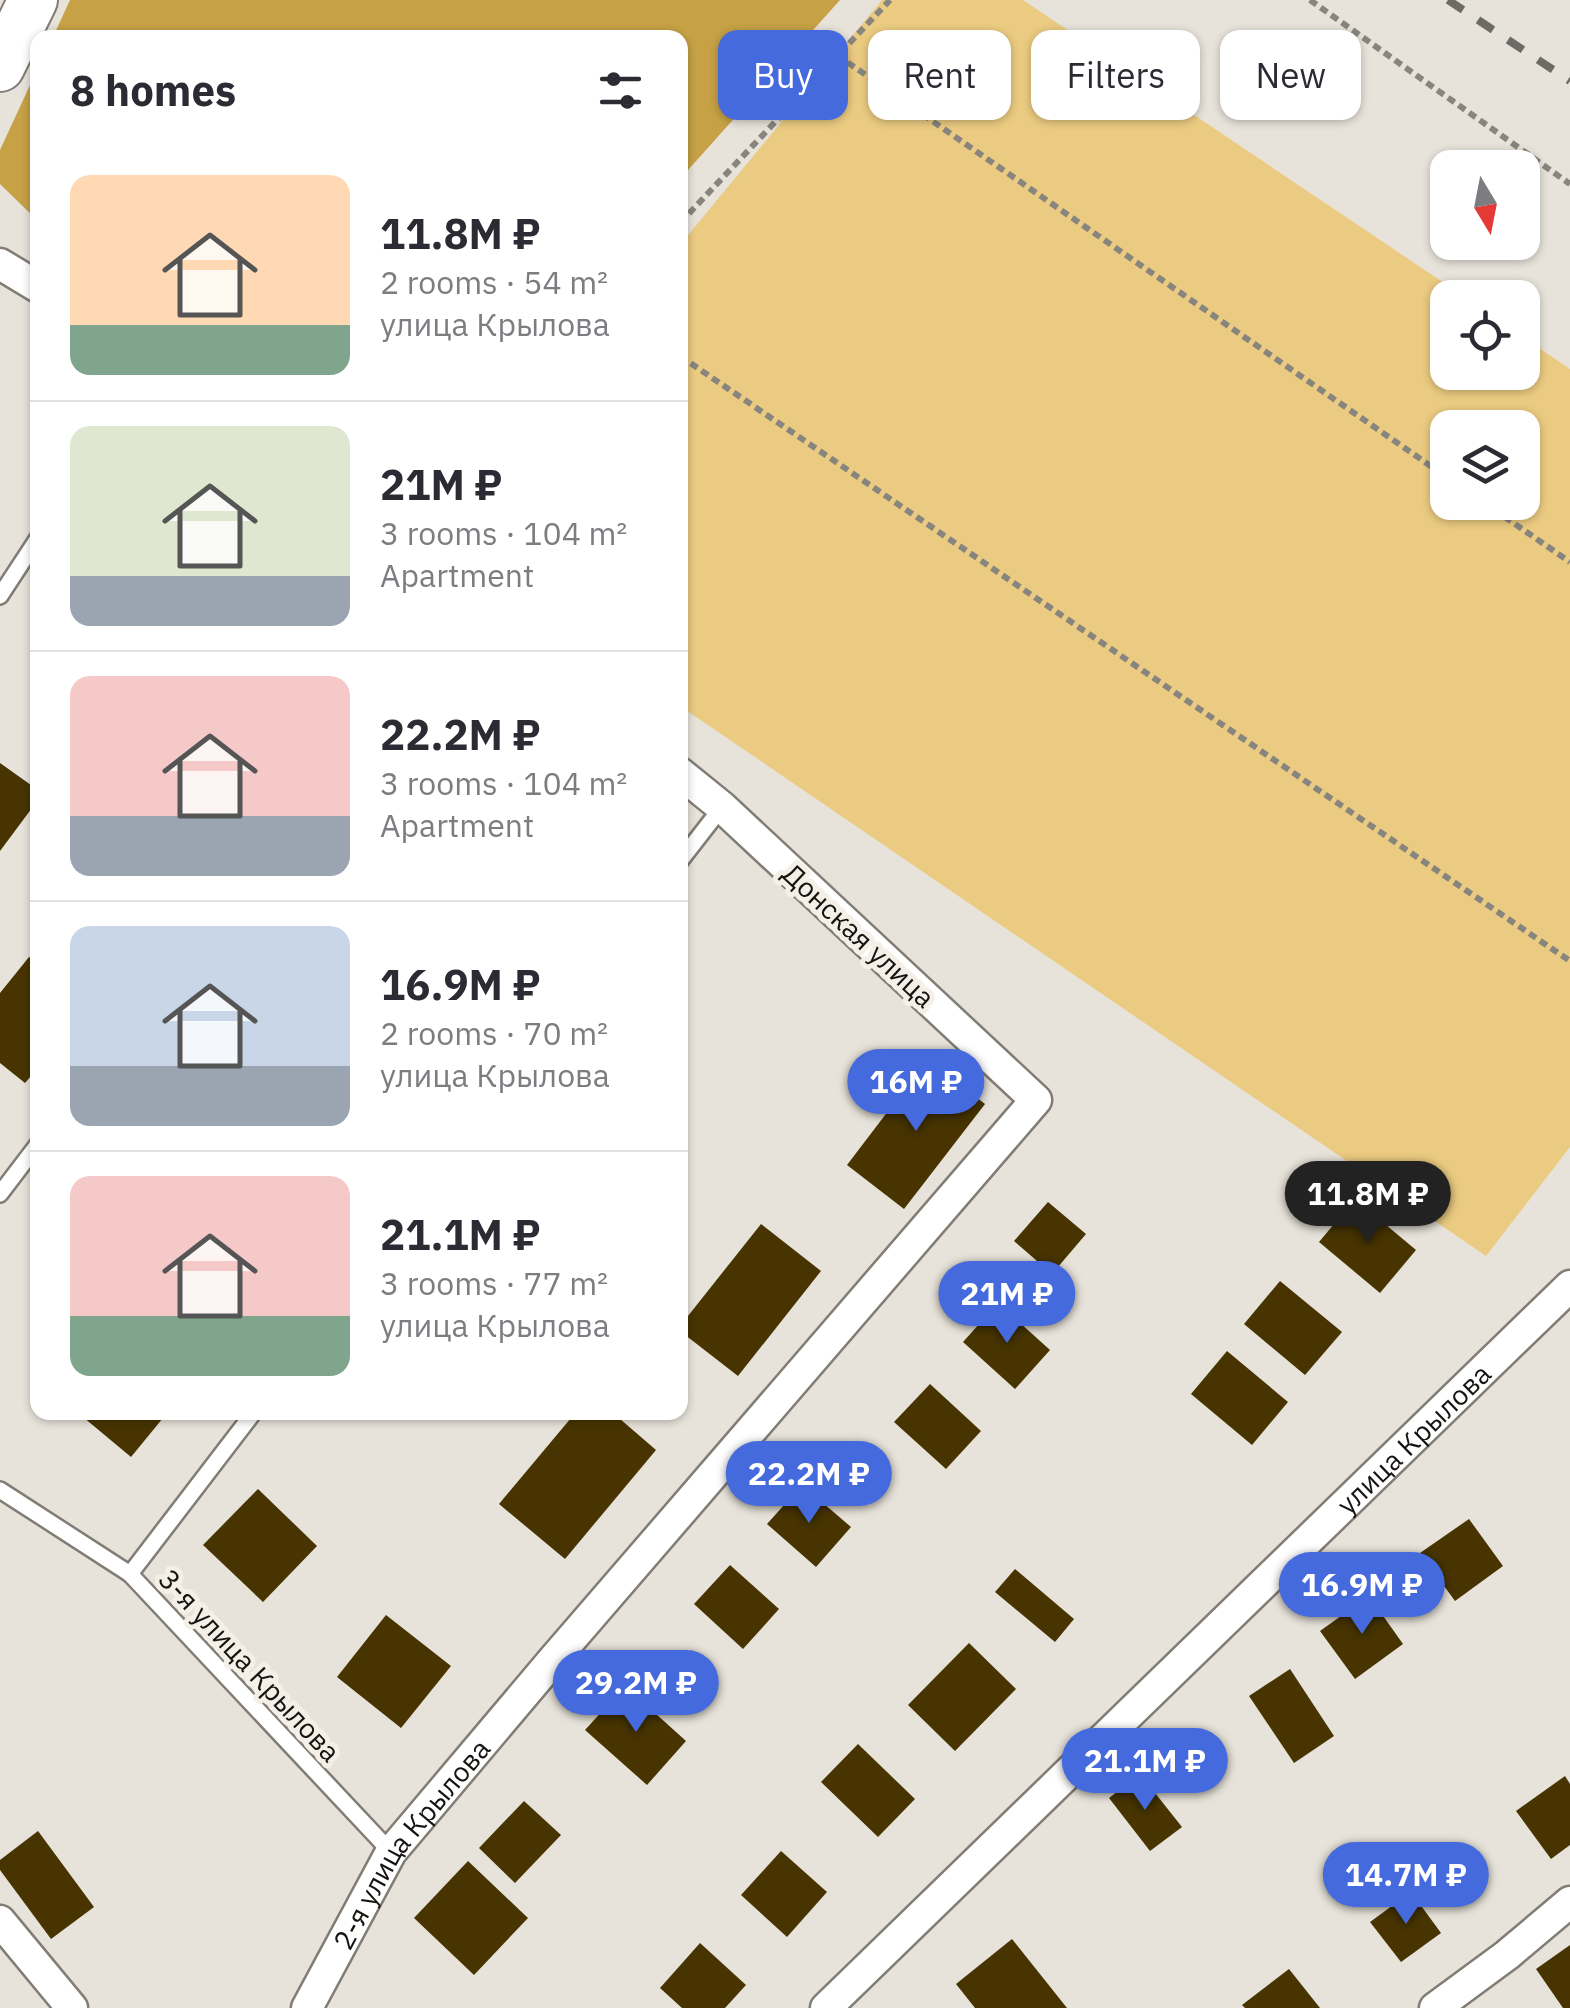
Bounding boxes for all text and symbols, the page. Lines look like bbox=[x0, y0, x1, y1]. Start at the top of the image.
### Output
chip: Buy bbox=[718, 30, 848, 120]
chip: Rent bbox=[868, 30, 1011, 120]
chip: Filters bbox=[1031, 30, 1200, 120]
chip: New bbox=[1220, 30, 1361, 120]
text: 8 homes bbox=[70, 63, 236, 118]
icon: filters bbox=[593, 63, 648, 118]
north arrow bbox=[1430, 150, 1540, 260]
map controls bbox=[1430, 150, 1540, 520]
text: 11.8M ₽ bbox=[380, 206, 541, 261]
icon: home bbox=[150, 215, 270, 335]
text: 2 rooms · 54 m² bbox=[380, 261, 608, 303]
button: locate bbox=[1430, 280, 1540, 390]
text: улица Крылова bbox=[380, 303, 610, 345]
button: layers bbox=[1430, 410, 1540, 520]
text: 21M ₽ bbox=[380, 457, 502, 512]
icon: home bbox=[150, 466, 270, 586]
text: 3 rooms · 104 m² bbox=[380, 512, 627, 554]
text: Apartment bbox=[380, 554, 534, 596]
text: 22.2M ₽ bbox=[380, 707, 541, 762]
icon: home bbox=[150, 716, 270, 836]
text: 3 rooms · 104 m² bbox=[380, 762, 627, 804]
text: Apartment bbox=[380, 804, 534, 846]
street label: Донская улица bbox=[775, 855, 943, 1015]
text: 16.9M ₽ bbox=[380, 957, 541, 1012]
icon: home bbox=[150, 966, 270, 1086]
text: 2 rooms · 70 m² bbox=[380, 1012, 608, 1054]
pin: 16M ₽ bbox=[846, 1049, 986, 1134]
text: улица Крылова bbox=[380, 1054, 610, 1096]
text: 16M ₽ bbox=[869, 1060, 963, 1102]
pin: 11.8M ₽ bbox=[1276, 1161, 1460, 1246]
text: 11.8M ₽ bbox=[1307, 1172, 1429, 1214]
text: 21.1M ₽ bbox=[380, 1207, 541, 1262]
icon: home bbox=[150, 1216, 270, 1336]
pin: 21M ₽ bbox=[937, 1261, 1077, 1346]
text: 3 rooms · 77 m² bbox=[380, 1262, 608, 1304]
text: 21M ₽ bbox=[960, 1272, 1054, 1314]
text: улица Крылова bbox=[380, 1304, 610, 1346]
street label: улица Крылова bbox=[1328, 1355, 1498, 1522]
pin: 22.2M ₽ bbox=[717, 1441, 901, 1526]
text: 22.2M ₽ bbox=[748, 1452, 870, 1494]
pin: 16.9M ₽ bbox=[1270, 1552, 1454, 1637]
street label: 3-я улица Крылова bbox=[151, 1561, 349, 1769]
text: 16.9M ₽ bbox=[1301, 1563, 1423, 1605]
pin: 29.2M ₽ bbox=[544, 1650, 728, 1735]
text: 29.2M ₽ bbox=[575, 1661, 697, 1703]
pin: 21.1M ₽ bbox=[1053, 1728, 1237, 1813]
street label: 2-я улица Крылова bbox=[324, 1731, 498, 1956]
text: 21.1M ₽ bbox=[1084, 1739, 1206, 1781]
pin: 14.7M ₽ bbox=[1314, 1842, 1498, 1927]
text: 14.7M ₽ bbox=[1345, 1853, 1467, 1895]

